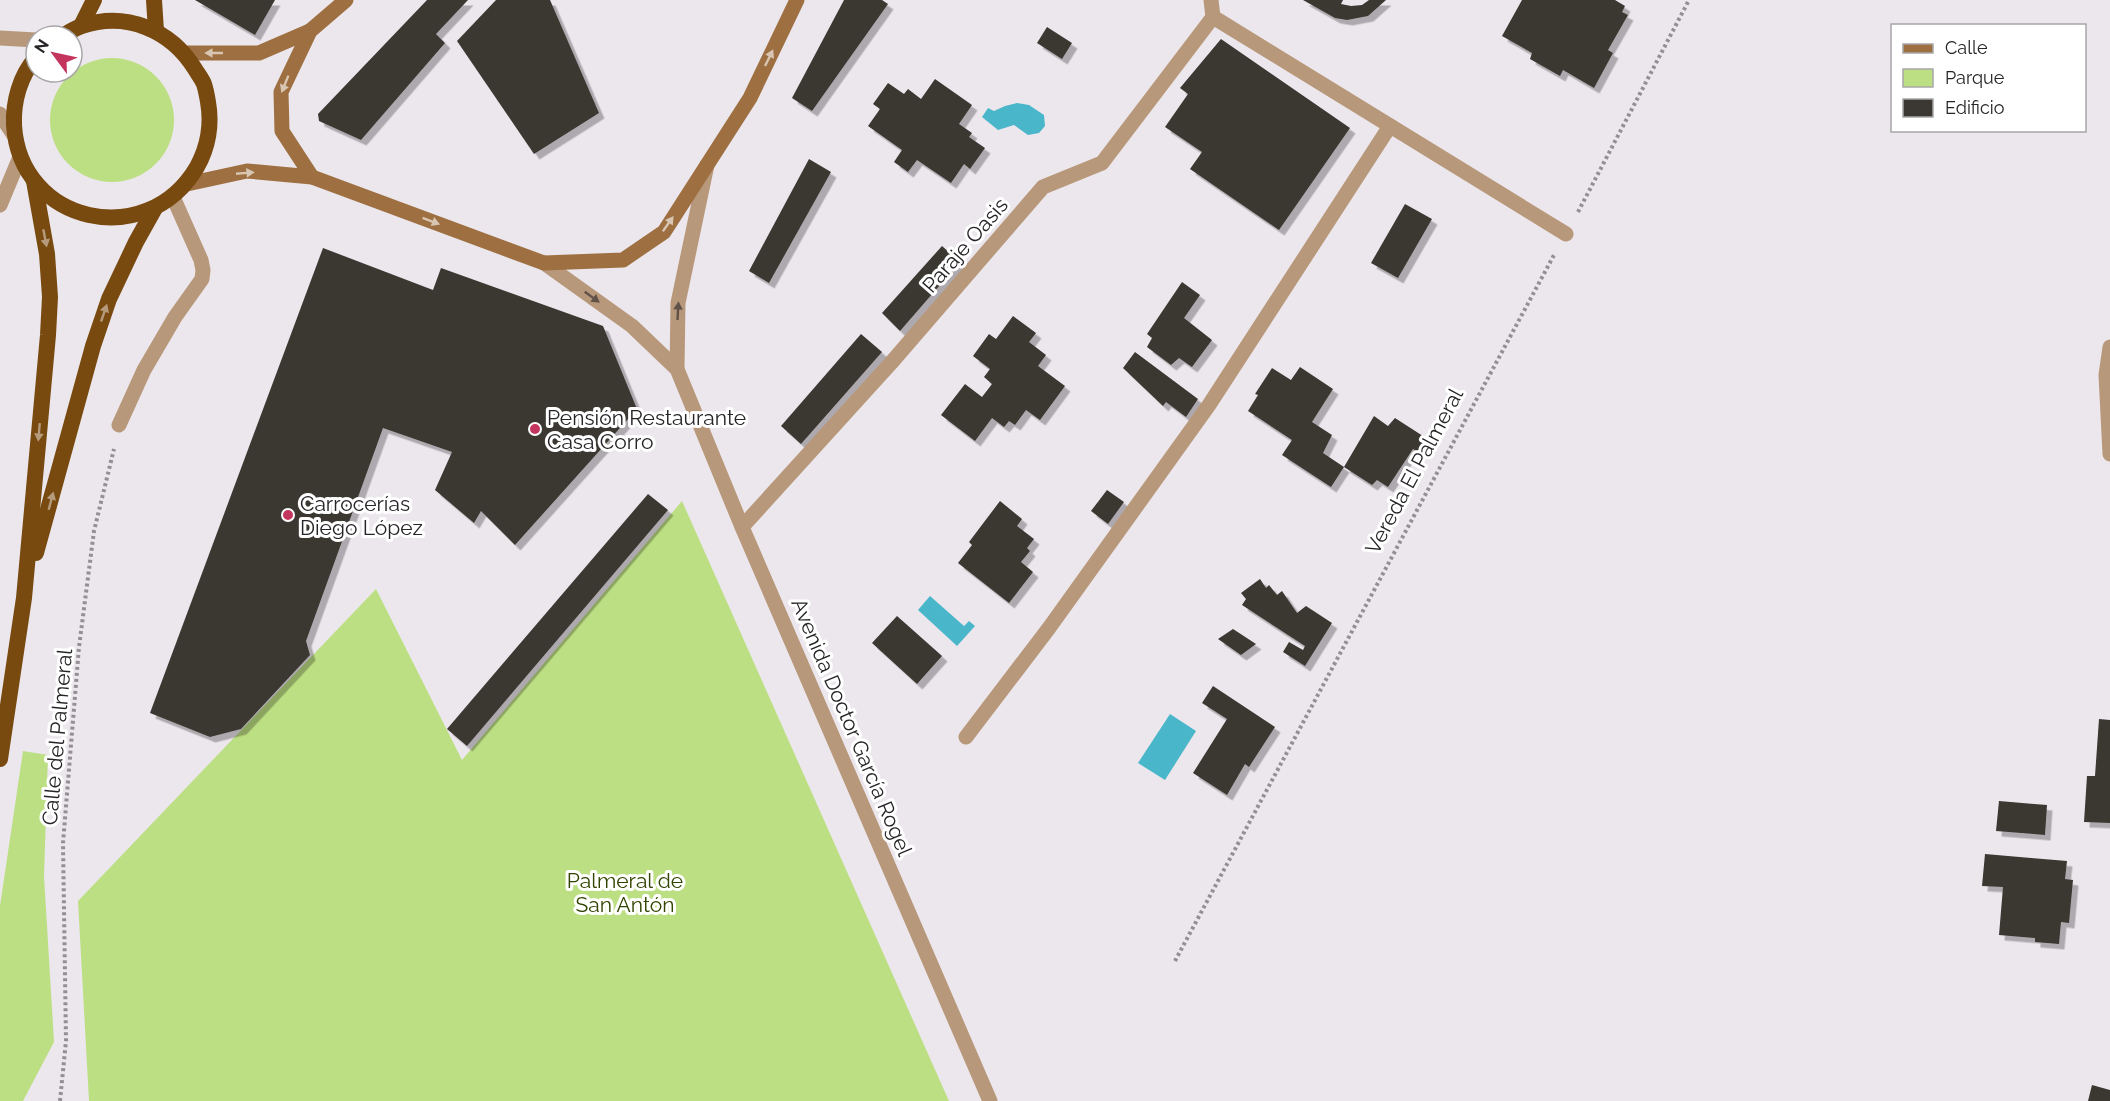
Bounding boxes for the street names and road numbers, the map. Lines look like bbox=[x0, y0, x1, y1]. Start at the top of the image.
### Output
street label: Paraje Oasis bbox=[917, 192, 1013, 298]
street label: Vereda El Palmeral bbox=[1360, 384, 1468, 558]
street label: Avenida Doctor García Rogel bbox=[786, 595, 918, 860]
street label: Calle del Palmeral bbox=[37, 647, 77, 826]

